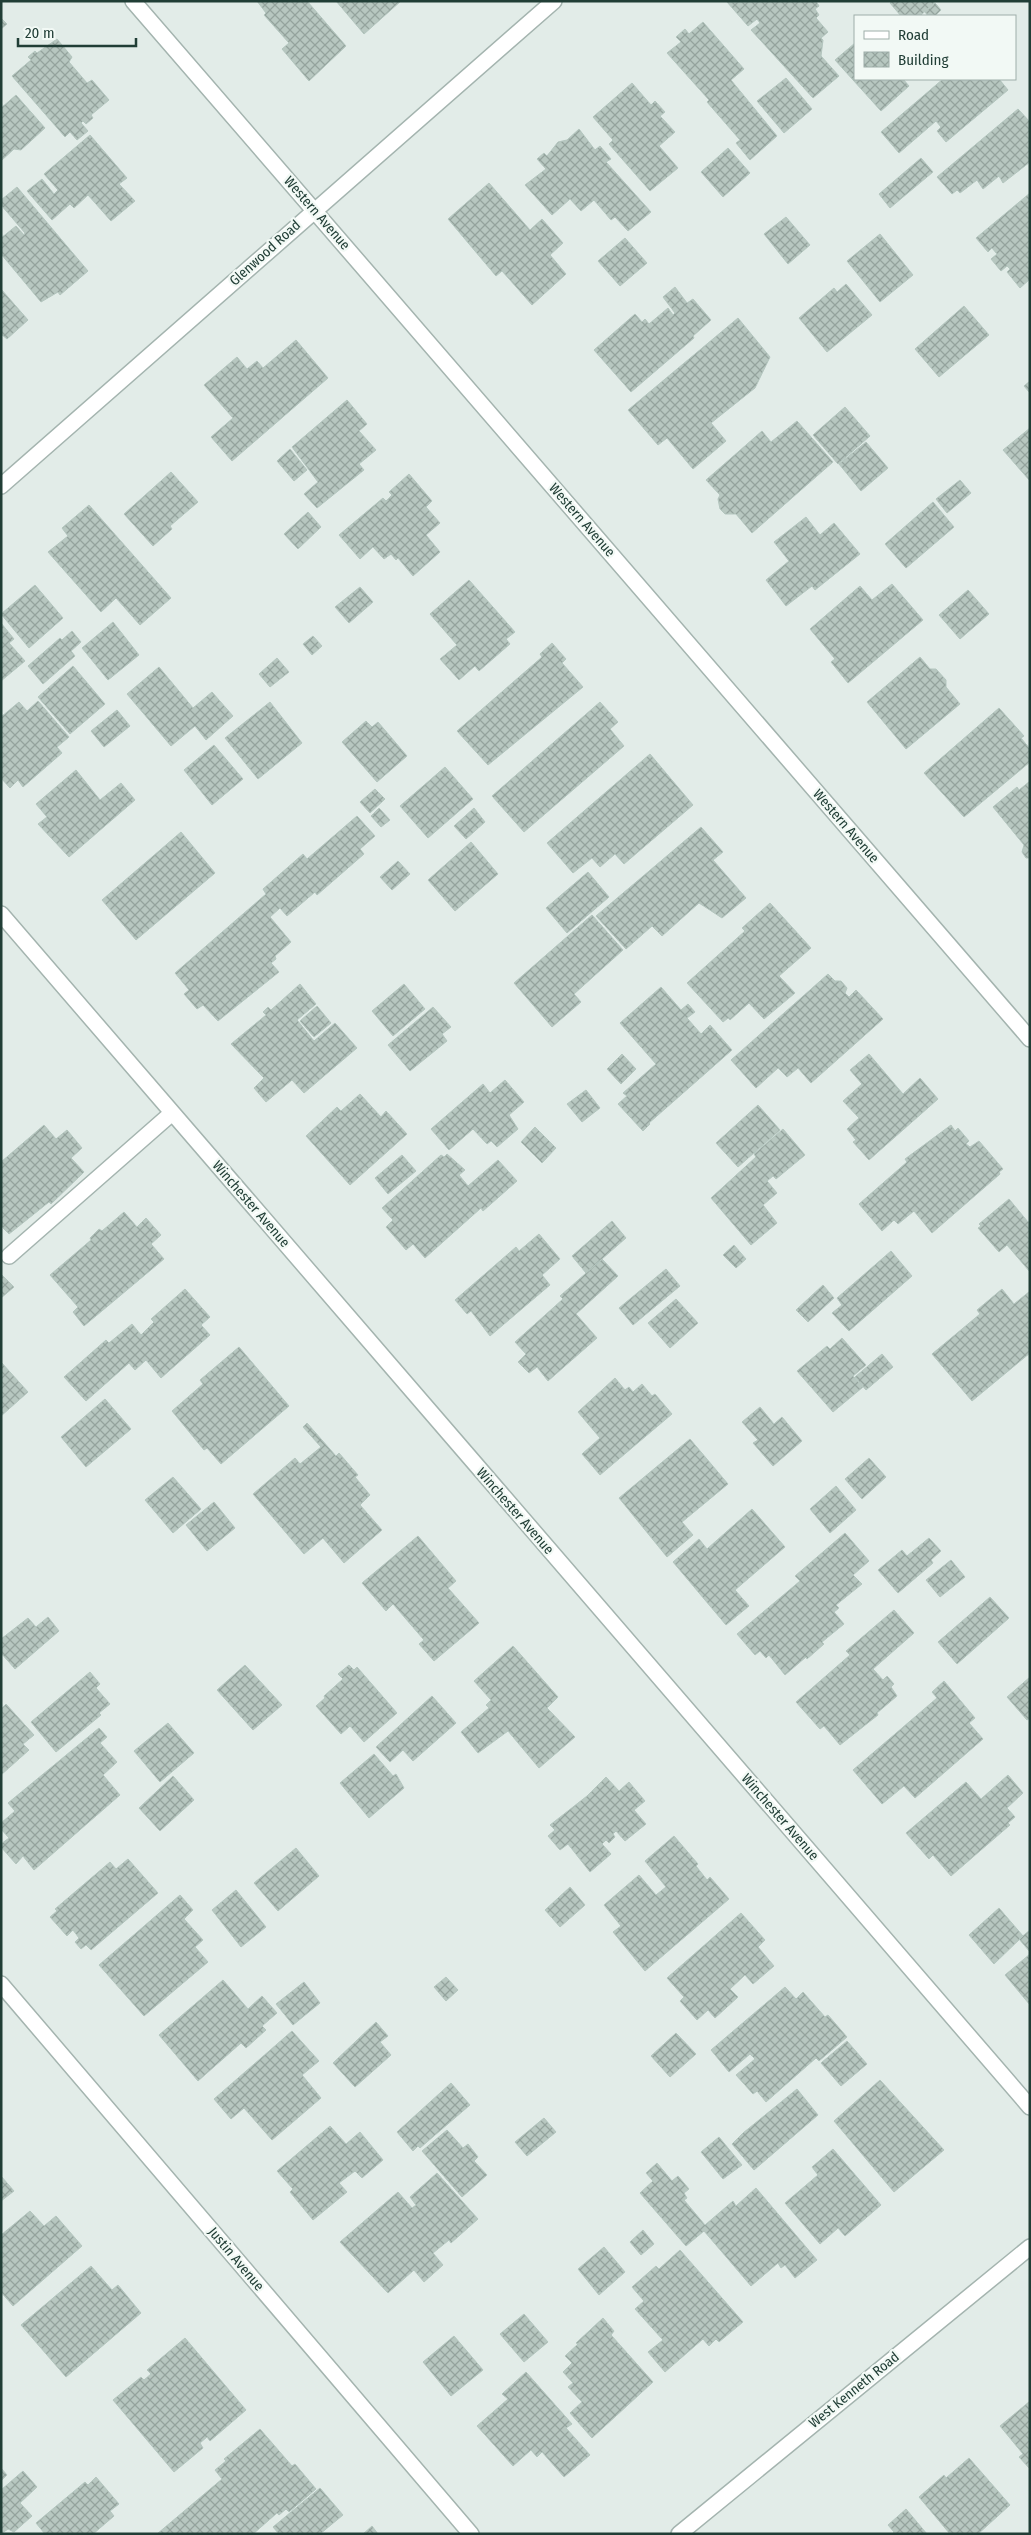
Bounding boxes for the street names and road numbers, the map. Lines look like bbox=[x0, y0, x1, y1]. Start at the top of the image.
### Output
street label: Western Avenue bbox=[280, 173, 354, 253]
street label: Glenwood Road bbox=[226, 217, 304, 289]
street label: Western Avenue bbox=[545, 480, 619, 560]
street label: Western Avenue bbox=[809, 786, 883, 866]
street label: Winchester Avenue bbox=[209, 1157, 293, 1251]
street label: Winchester Avenue bbox=[473, 1464, 557, 1558]
street label: Winchester Avenue bbox=[738, 1770, 822, 1864]
street label: Justin Avenue bbox=[204, 2224, 268, 2294]
street label: West Kenneth Road bbox=[805, 2348, 903, 2432]

